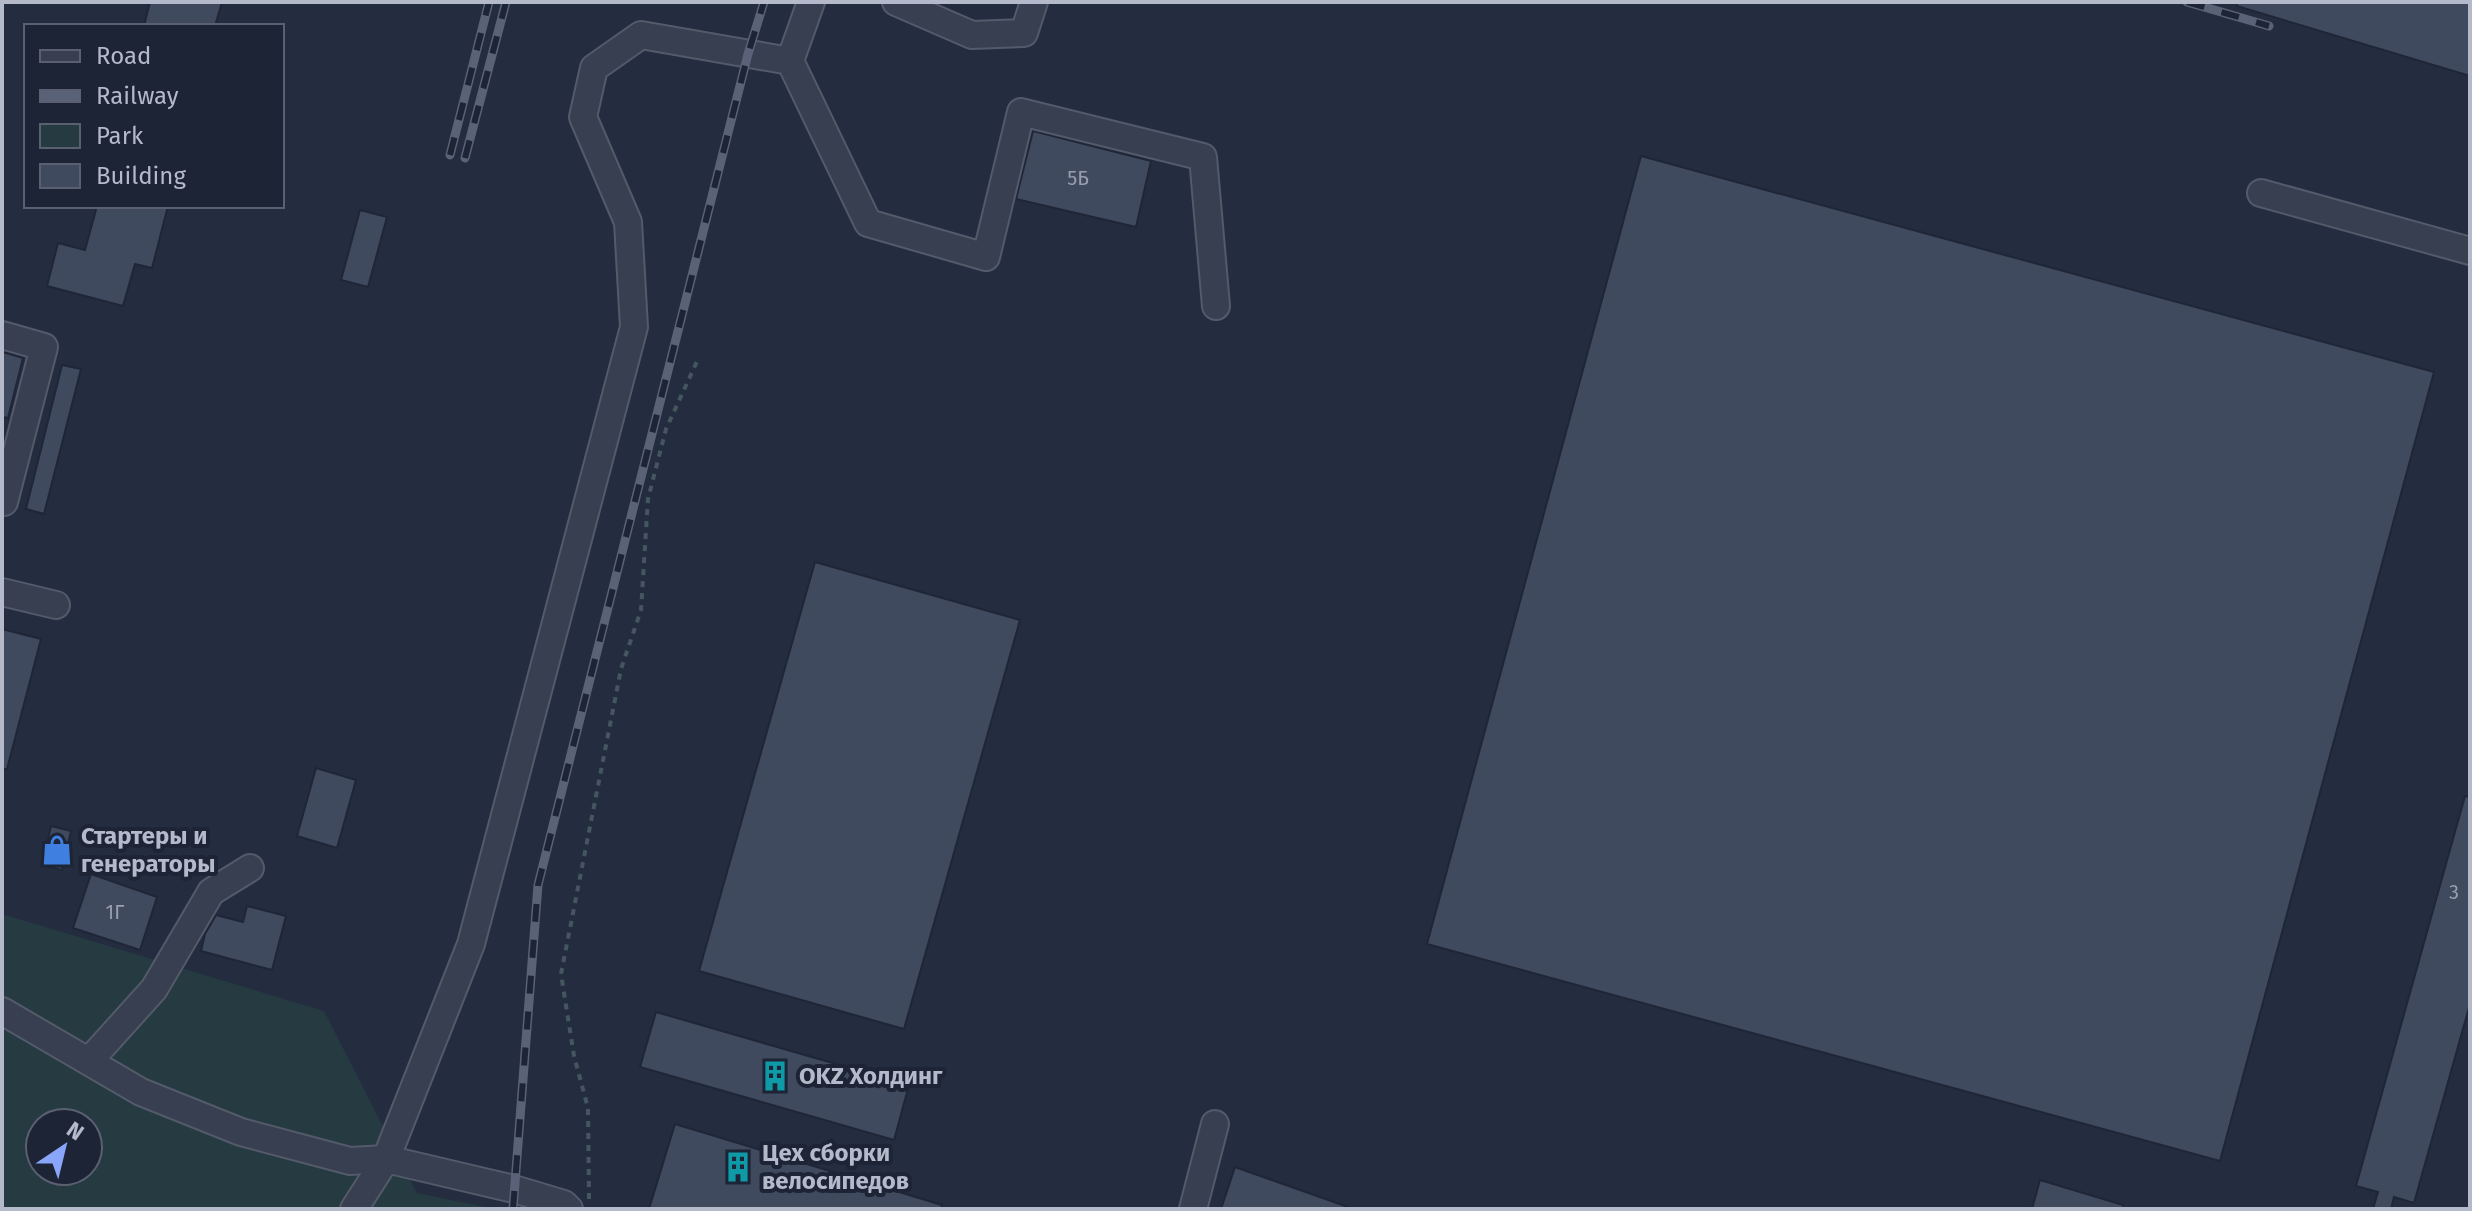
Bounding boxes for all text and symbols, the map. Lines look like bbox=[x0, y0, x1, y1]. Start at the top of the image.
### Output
legend bbox=[24, 24, 284, 208]
text: Road bbox=[96, 42, 151, 70]
text: Railway bbox=[96, 82, 179, 110]
text: Park bbox=[96, 122, 144, 150]
text: Building bbox=[96, 162, 186, 190]
house number: 5Б bbox=[1067, 166, 1089, 190]
place label: Стартеры и генераторы bbox=[81, 822, 215, 878]
shop icon: Стартеры и генераторы bbox=[40, 833, 74, 867]
house number: 3 bbox=[2449, 880, 2459, 904]
house number: 1Г bbox=[106, 900, 124, 924]
building icon: OKZ Холдинг bbox=[758, 1059, 792, 1093]
place label: OKZ Холдинг bbox=[799, 1062, 943, 1090]
north arrow bbox=[24, 1107, 104, 1187]
text: N bbox=[61, 1116, 89, 1146]
place label: Цех сборки велосипедов bbox=[762, 1139, 909, 1195]
building icon: Цех сборки велосипедов bbox=[721, 1150, 755, 1184]

